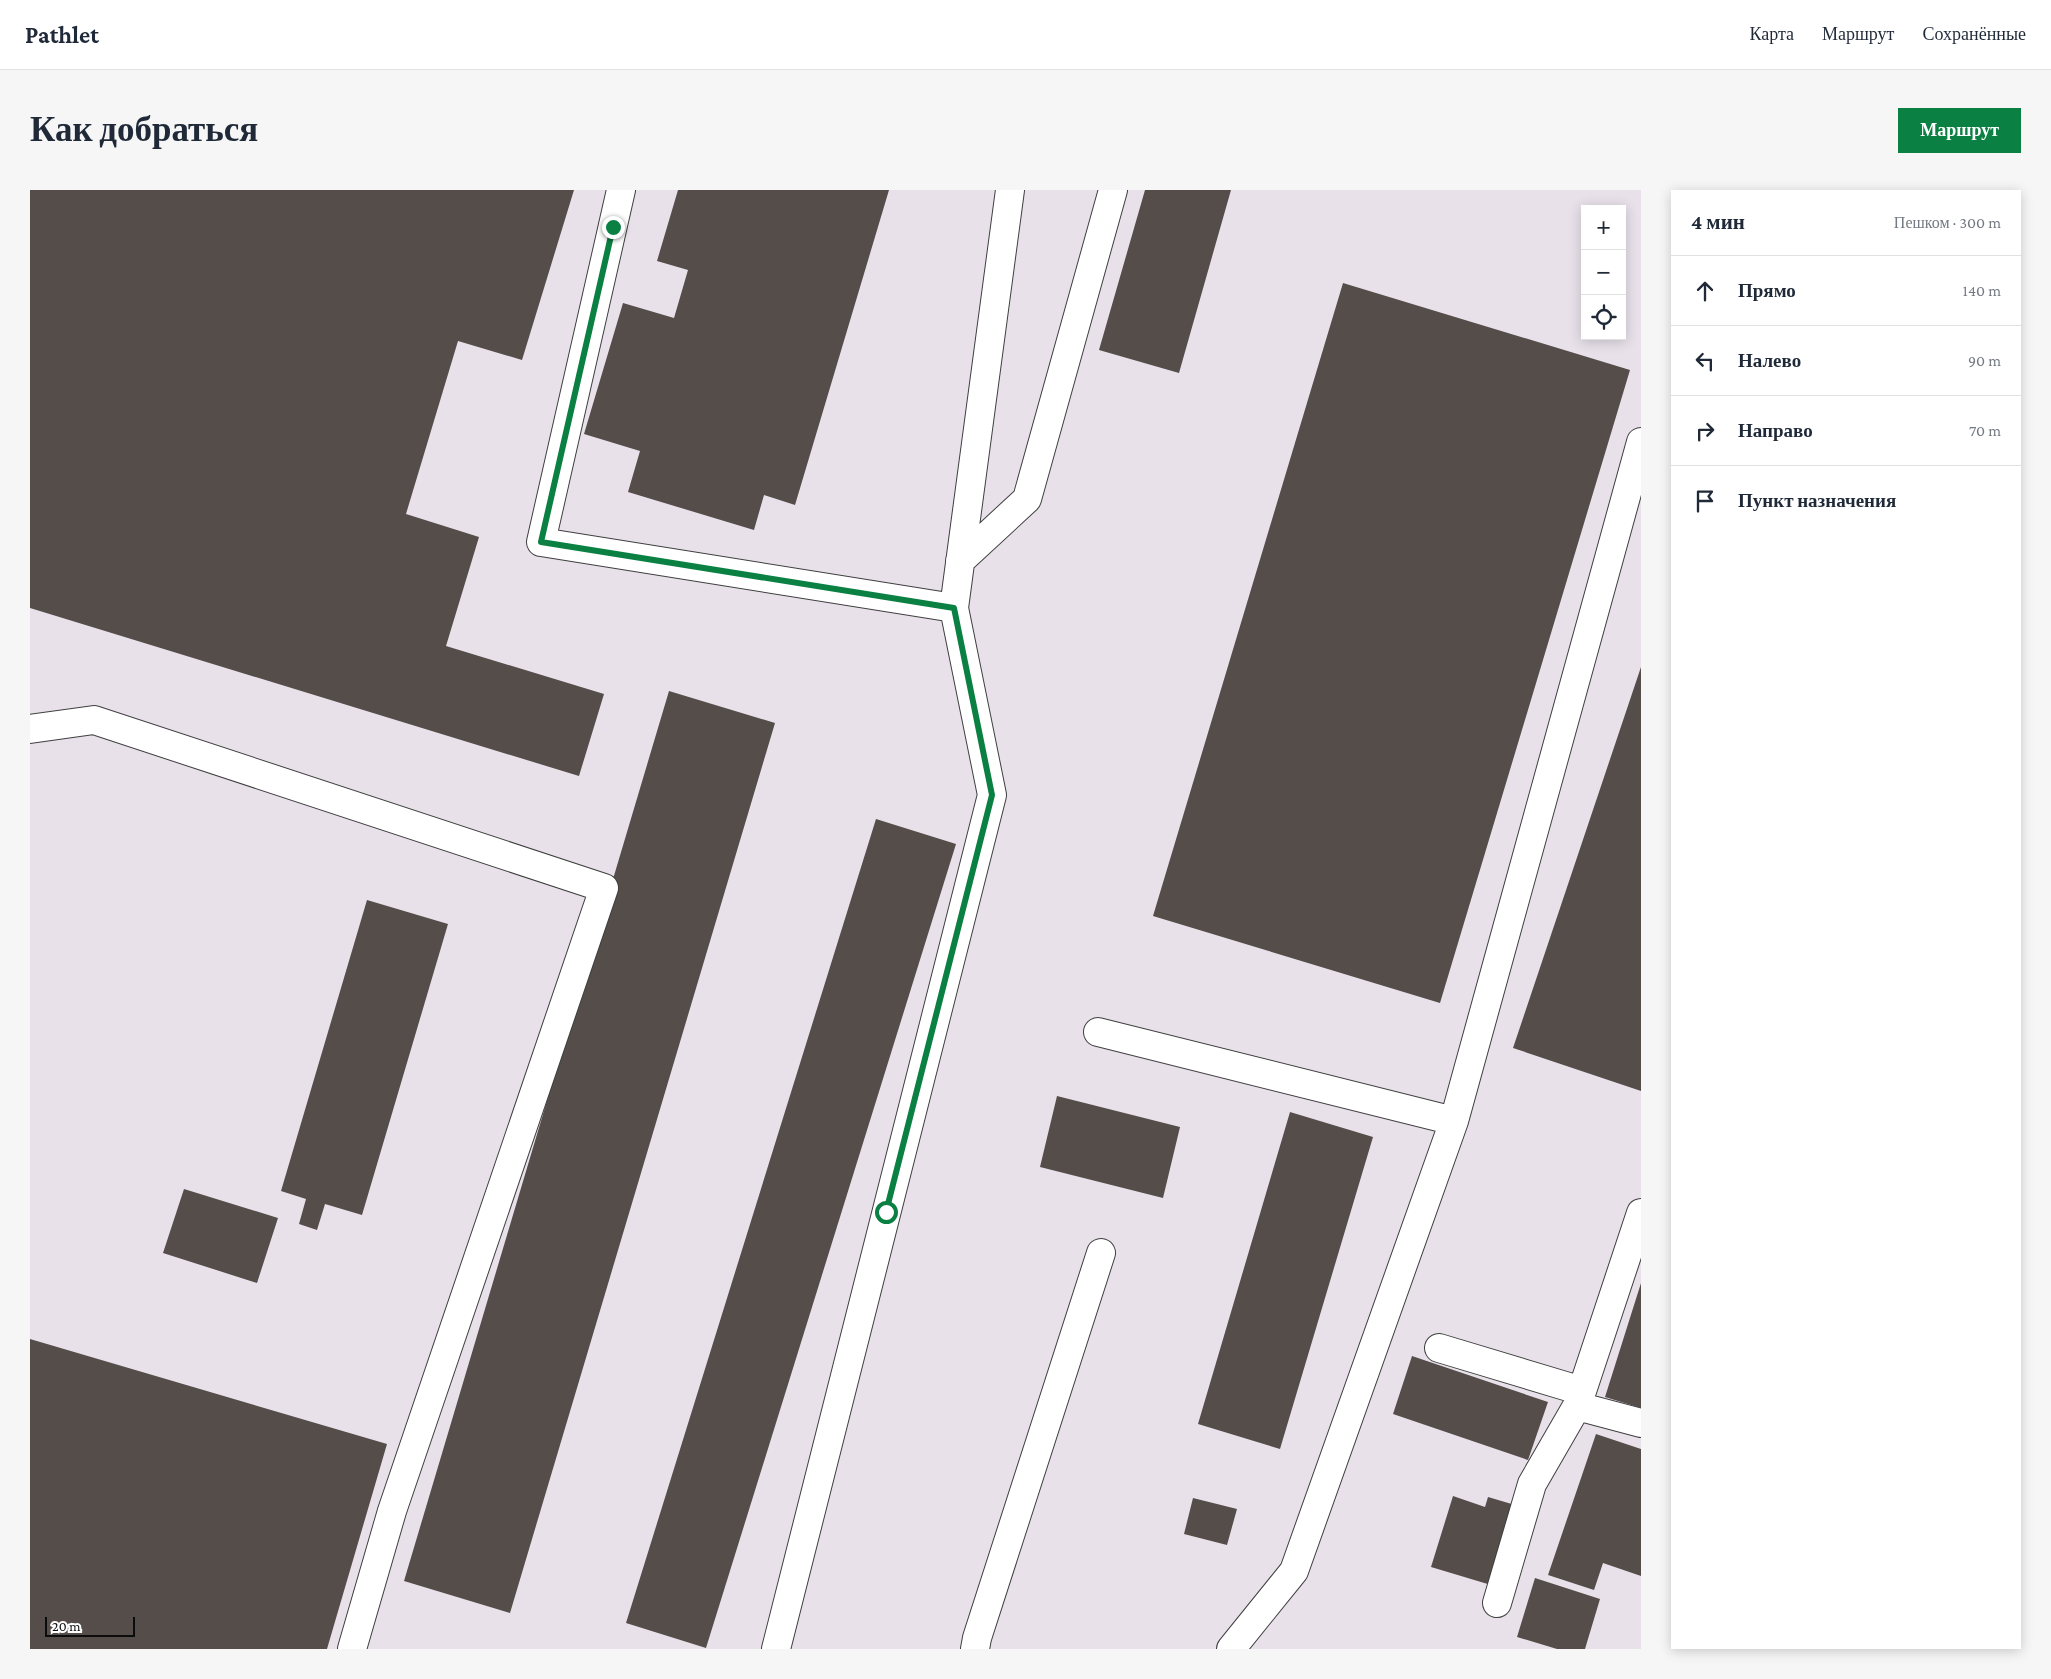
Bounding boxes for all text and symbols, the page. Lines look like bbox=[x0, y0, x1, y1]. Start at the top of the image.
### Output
text: Pathlet bbox=[25, 21, 99, 48]
text: Карта bbox=[1749, 24, 1794, 44]
text: Маршрут bbox=[1822, 24, 1894, 44]
text: Сохранённые bbox=[1922, 24, 2026, 44]
button: Маршрут bbox=[1898, 108, 2021, 153]
text: Как добраться bbox=[30, 110, 258, 149]
map controls bbox=[1581, 205, 1626, 340]
button: + bbox=[1581, 205, 1626, 250]
text: 4 мин bbox=[1691, 210, 1745, 234]
text: Пешком · 300 m bbox=[1894, 214, 2001, 231]
route end bbox=[602, 216, 625, 239]
button: − bbox=[1581, 250, 1626, 295]
icon: ahead bbox=[1691, 277, 1719, 305]
text: Прямо bbox=[1738, 280, 1796, 301]
text: 140 m bbox=[1963, 282, 2001, 299]
button: locate bbox=[1581, 295, 1626, 340]
icon: left bbox=[1691, 347, 1719, 375]
text: Налево bbox=[1738, 350, 1801, 371]
text: 90 m bbox=[1968, 352, 2001, 369]
icon: right bbox=[1691, 417, 1719, 445]
text: Направо bbox=[1738, 420, 1813, 441]
text: 70 m bbox=[1969, 422, 2001, 439]
icon: arrive bbox=[1691, 487, 1719, 515]
text: Пункт назначения bbox=[1738, 490, 1896, 511]
route start bbox=[875, 1201, 898, 1224]
scale bar bbox=[45, 1614, 135, 1637]
text: 20 m bbox=[52, 1618, 80, 1634]

